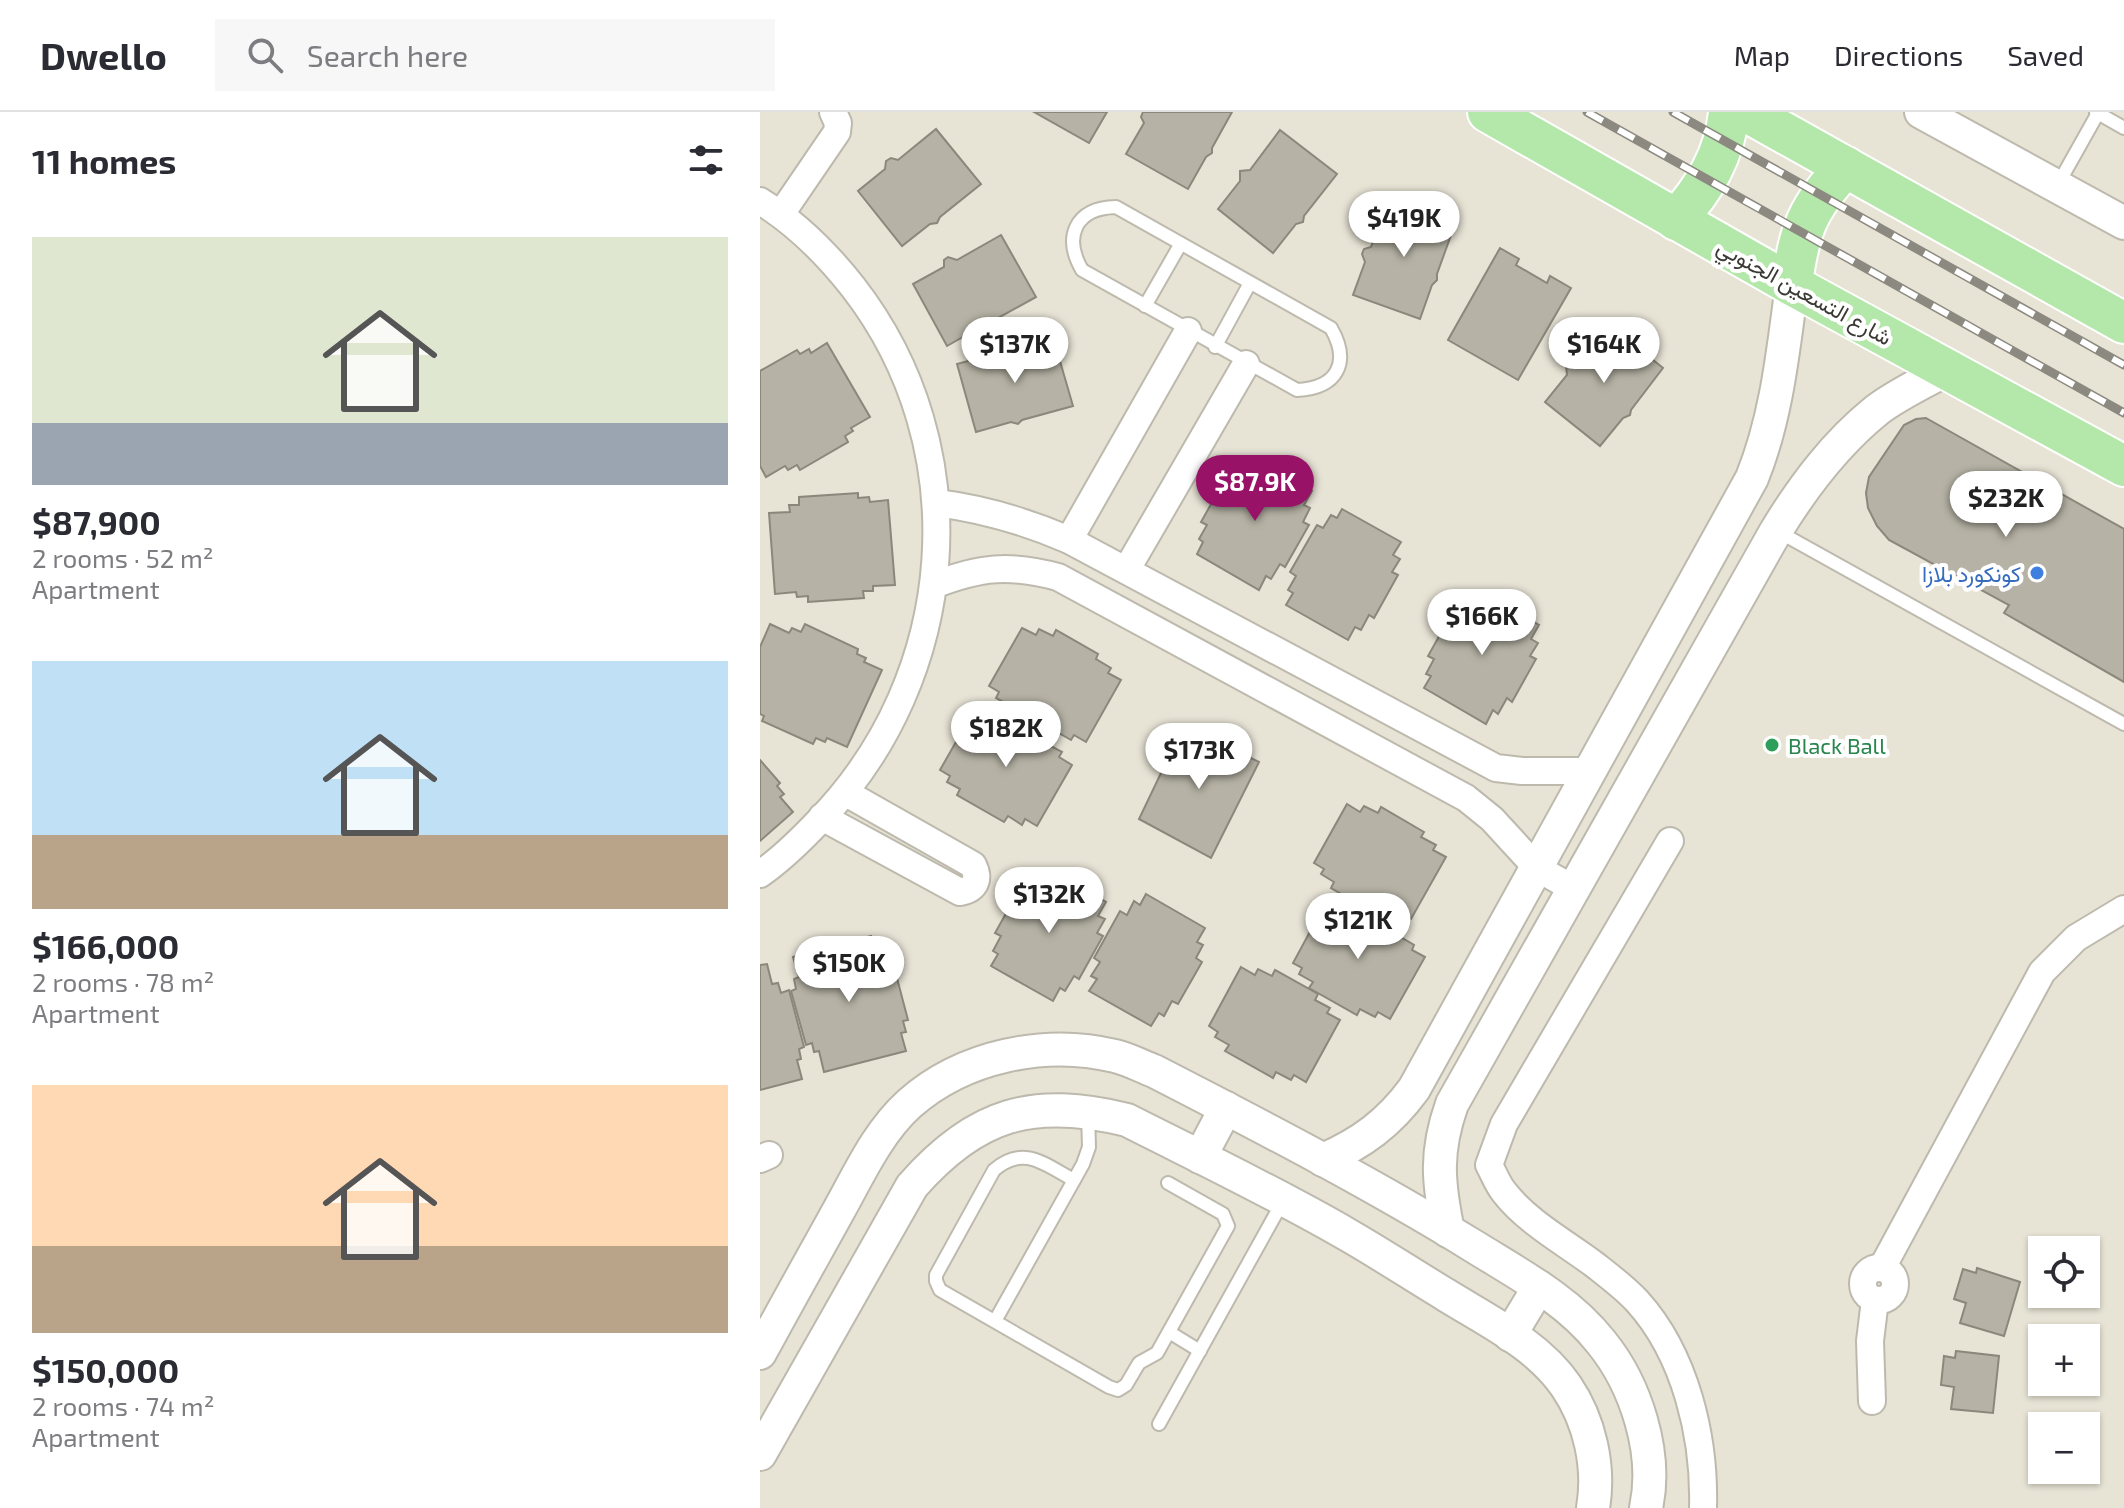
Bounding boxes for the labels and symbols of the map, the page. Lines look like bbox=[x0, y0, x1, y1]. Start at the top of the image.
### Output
pin: $419K bbox=[1348, 191, 1460, 259]
street label: شارع التسعين الجنوبي bbox=[1710, 232, 1897, 356]
pin: $137K bbox=[959, 317, 1071, 385]
pin: $164K bbox=[1548, 317, 1660, 385]
pin: $87.9K bbox=[1190, 455, 1320, 523]
pin: $232K bbox=[1950, 471, 2062, 539]
place label: كونكورد بلازا bbox=[1922, 560, 2021, 588]
marker: كونكورد بلازا bbox=[2028, 564, 2046, 582]
pin: $166K bbox=[1426, 589, 1538, 657]
pin: $182K bbox=[950, 701, 1062, 769]
pin: $173K bbox=[1143, 723, 1255, 791]
place label: Black Ball bbox=[1788, 732, 1886, 758]
marker: Black Ball bbox=[1763, 736, 1781, 754]
pin: $132K bbox=[993, 867, 1105, 935]
pin: $121K bbox=[1302, 893, 1414, 961]
pin: $150K bbox=[793, 936, 905, 1004]

